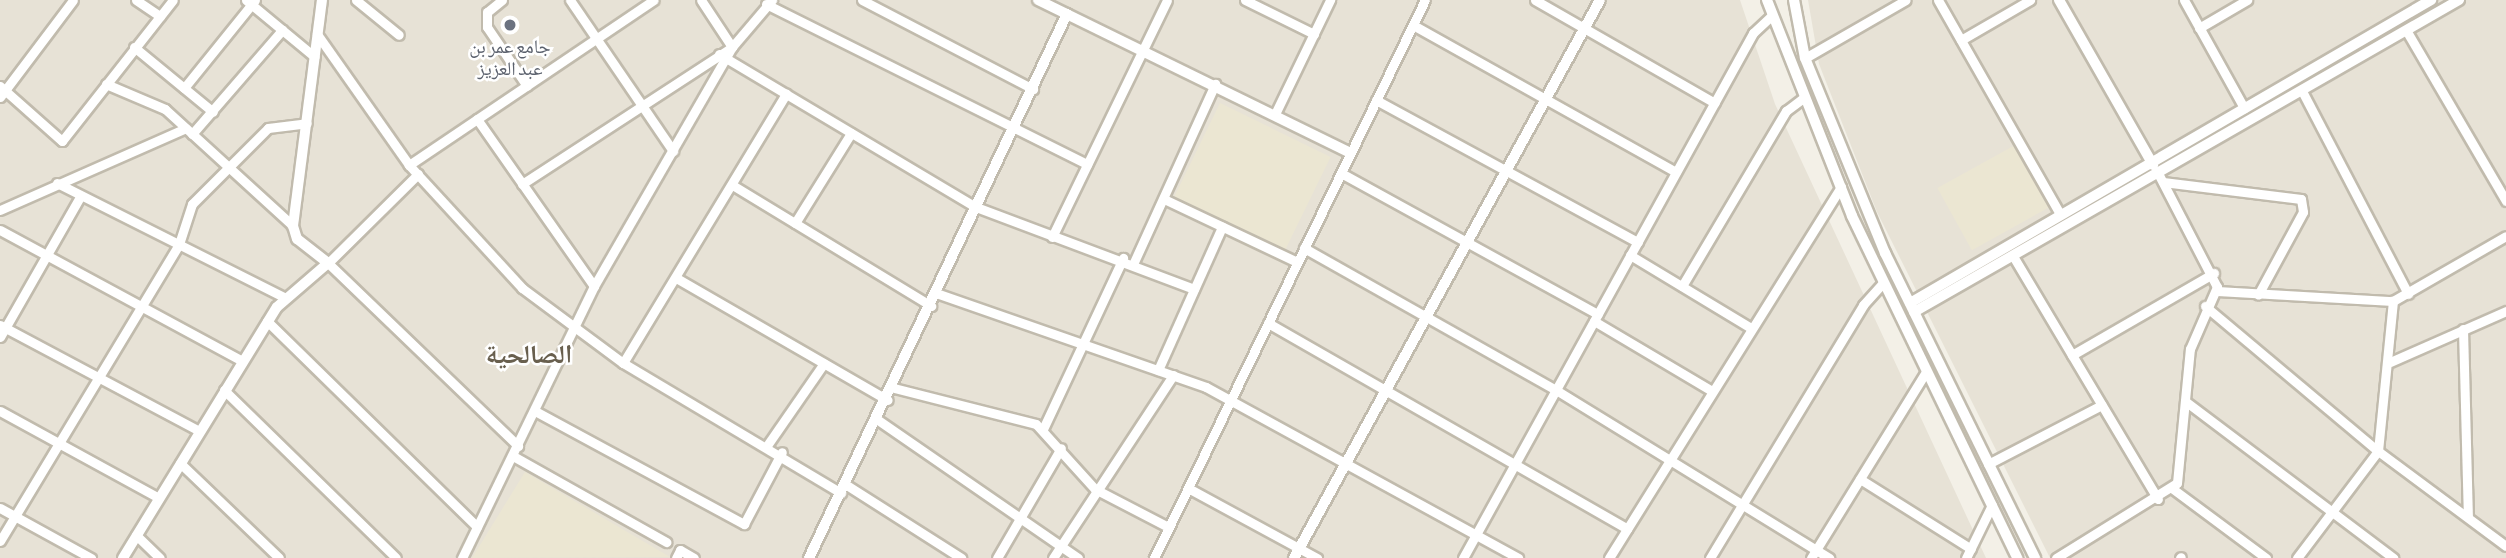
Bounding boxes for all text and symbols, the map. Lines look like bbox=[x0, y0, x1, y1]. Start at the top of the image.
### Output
marker: جامع عمر بن عبد العزيز bbox=[502, 17, 518, 33]
place label: جامع عمر بن عبد العزيز bbox=[469, 36, 551, 80]
district label: الصالحية bbox=[486, 339, 572, 371]

